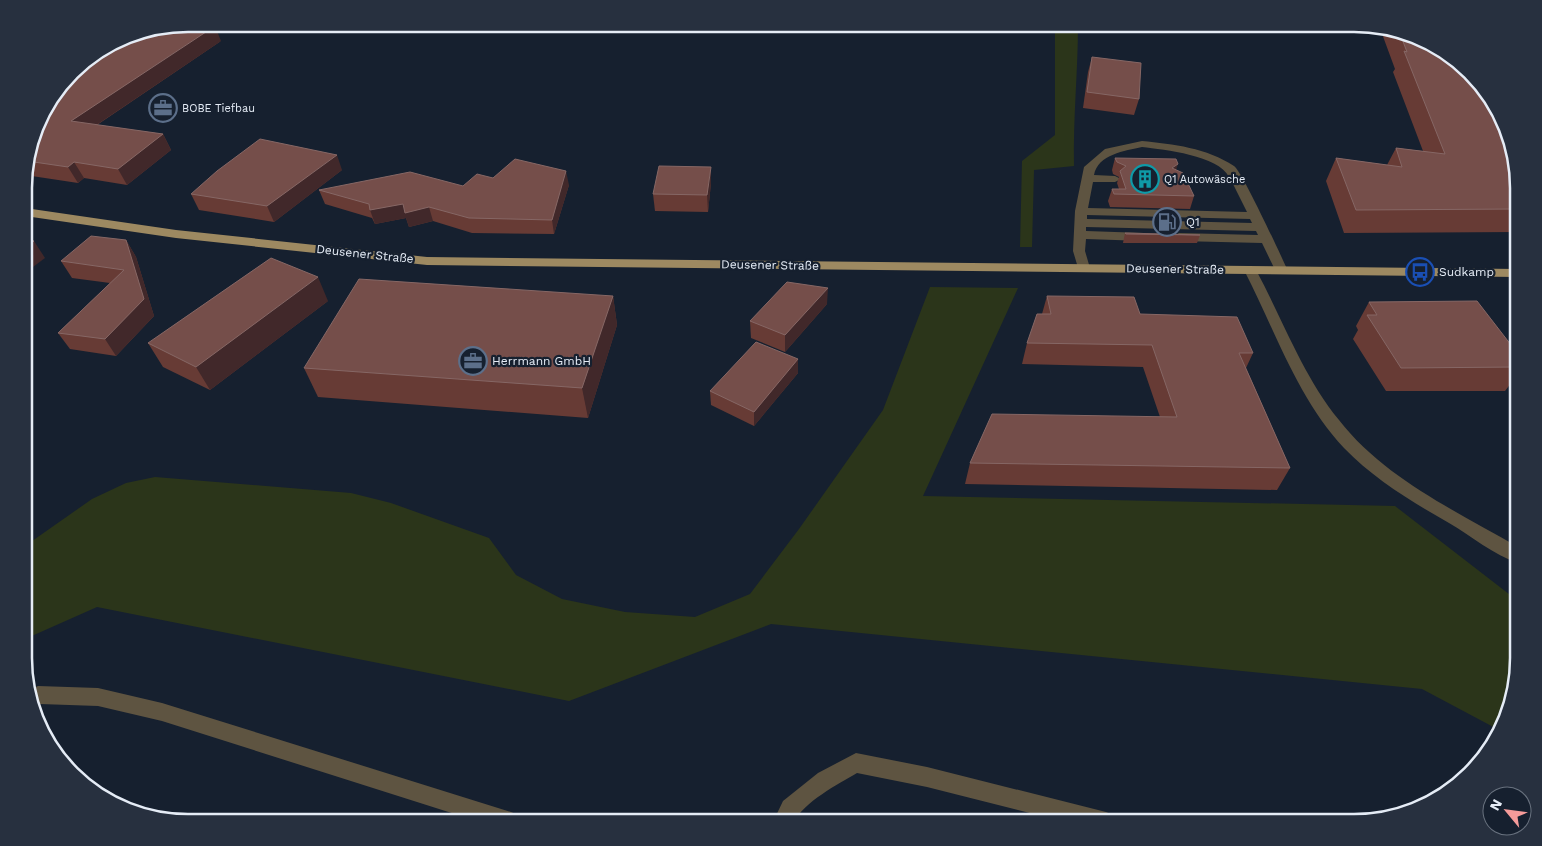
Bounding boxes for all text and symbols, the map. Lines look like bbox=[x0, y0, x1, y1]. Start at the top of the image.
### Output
office icon: BOBE Tiefbau bbox=[148, 93, 178, 123]
place label: BOBE Tiefbau bbox=[182, 102, 255, 115]
building icon: Q1 Autowäsche bbox=[1130, 164, 1160, 194]
place label: Q1 Autowäsche bbox=[1164, 173, 1245, 186]
fuel station icon: Q1 bbox=[1152, 207, 1182, 237]
place label: Q1 bbox=[1186, 215, 1200, 229]
street label: Deusener Straße bbox=[316, 242, 414, 266]
street label: Deusener Straße bbox=[721, 257, 819, 273]
bus stop icon: Sudkamp bbox=[1405, 257, 1435, 287]
street label: Deusener Straße bbox=[1126, 261, 1224, 277]
place label: Sudkamp bbox=[1439, 265, 1494, 279]
office icon: Herrmann GmbH bbox=[458, 346, 488, 376]
place label: Herrmann GmbH bbox=[492, 354, 591, 368]
north arrow bbox=[1482, 786, 1532, 836]
text: N bbox=[1486, 796, 1505, 813]

